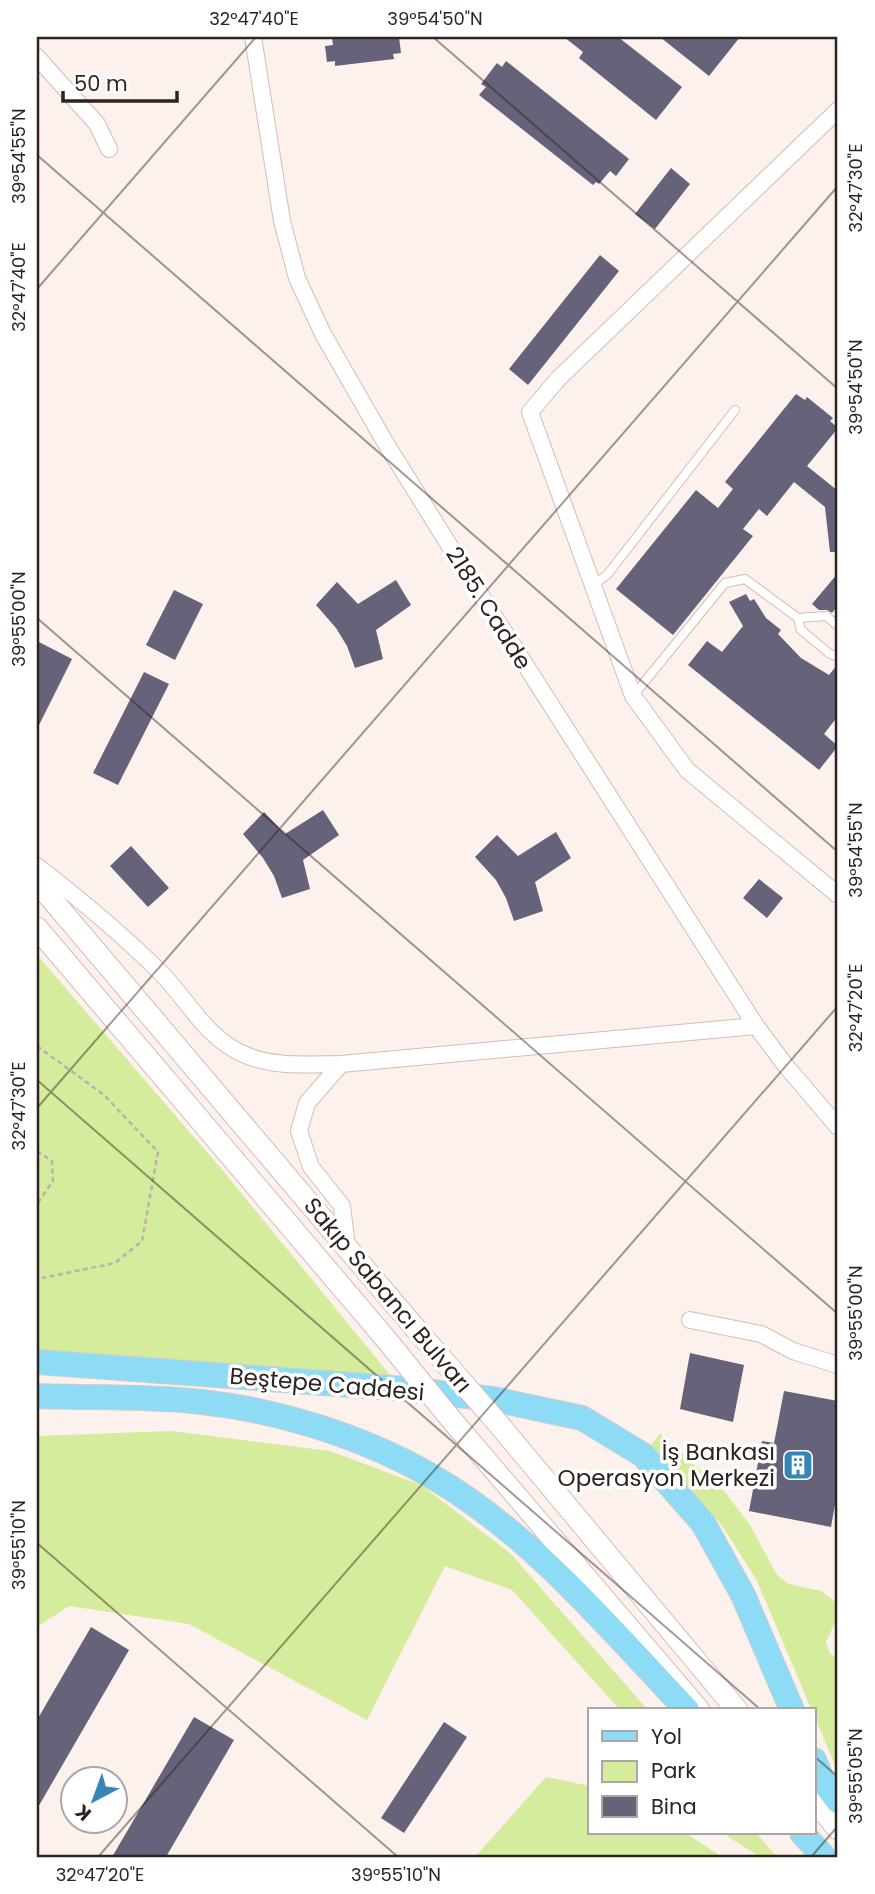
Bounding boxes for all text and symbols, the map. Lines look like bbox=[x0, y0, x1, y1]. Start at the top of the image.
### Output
text: 32°47'40"E bbox=[209, 6, 299, 31]
text: 39°54'50"N bbox=[387, 6, 483, 31]
scale bar bbox=[63, 60, 177, 104]
text: 50 m bbox=[74, 69, 128, 98]
text: 39°54'55"N bbox=[6, 108, 31, 204]
text: 32°47'30"E bbox=[843, 144, 868, 232]
text: 32°47'40"E bbox=[6, 242, 31, 332]
text: 39°54'50"N bbox=[843, 339, 868, 435]
street label: 2185. Cadde bbox=[439, 541, 539, 675]
text: 39°55'00"N bbox=[6, 571, 31, 667]
text: 39°54'55"N bbox=[843, 802, 868, 898]
text: 32°47'20"E bbox=[843, 964, 868, 1052]
text: 32°47'30"E bbox=[6, 1062, 31, 1150]
street label: Sakıp Sabancı Bulvarı bbox=[297, 1190, 479, 1400]
text: 39°55'00"N bbox=[843, 1265, 868, 1361]
street label: Beştepe Caddesi bbox=[228, 1360, 426, 1408]
place label: İş Bankası Operasyon Merkezi bbox=[558, 1436, 775, 1494]
building icon: İş Bankası Operasyon Merkezi bbox=[781, 1448, 815, 1482]
text: 39°55'10"N bbox=[6, 1500, 31, 1590]
legend bbox=[588, 1708, 816, 1834]
text: Yol bbox=[651, 1722, 682, 1751]
text: 39°55'05"N bbox=[843, 1728, 868, 1824]
text: Park bbox=[651, 1756, 696, 1785]
north arrow bbox=[60, 1764, 130, 1834]
text: Bina bbox=[651, 1792, 697, 1821]
text: K bbox=[69, 1798, 97, 1827]
text: 32°47'20"E bbox=[56, 1862, 144, 1887]
text: 39°55'10"N bbox=[351, 1862, 441, 1887]

